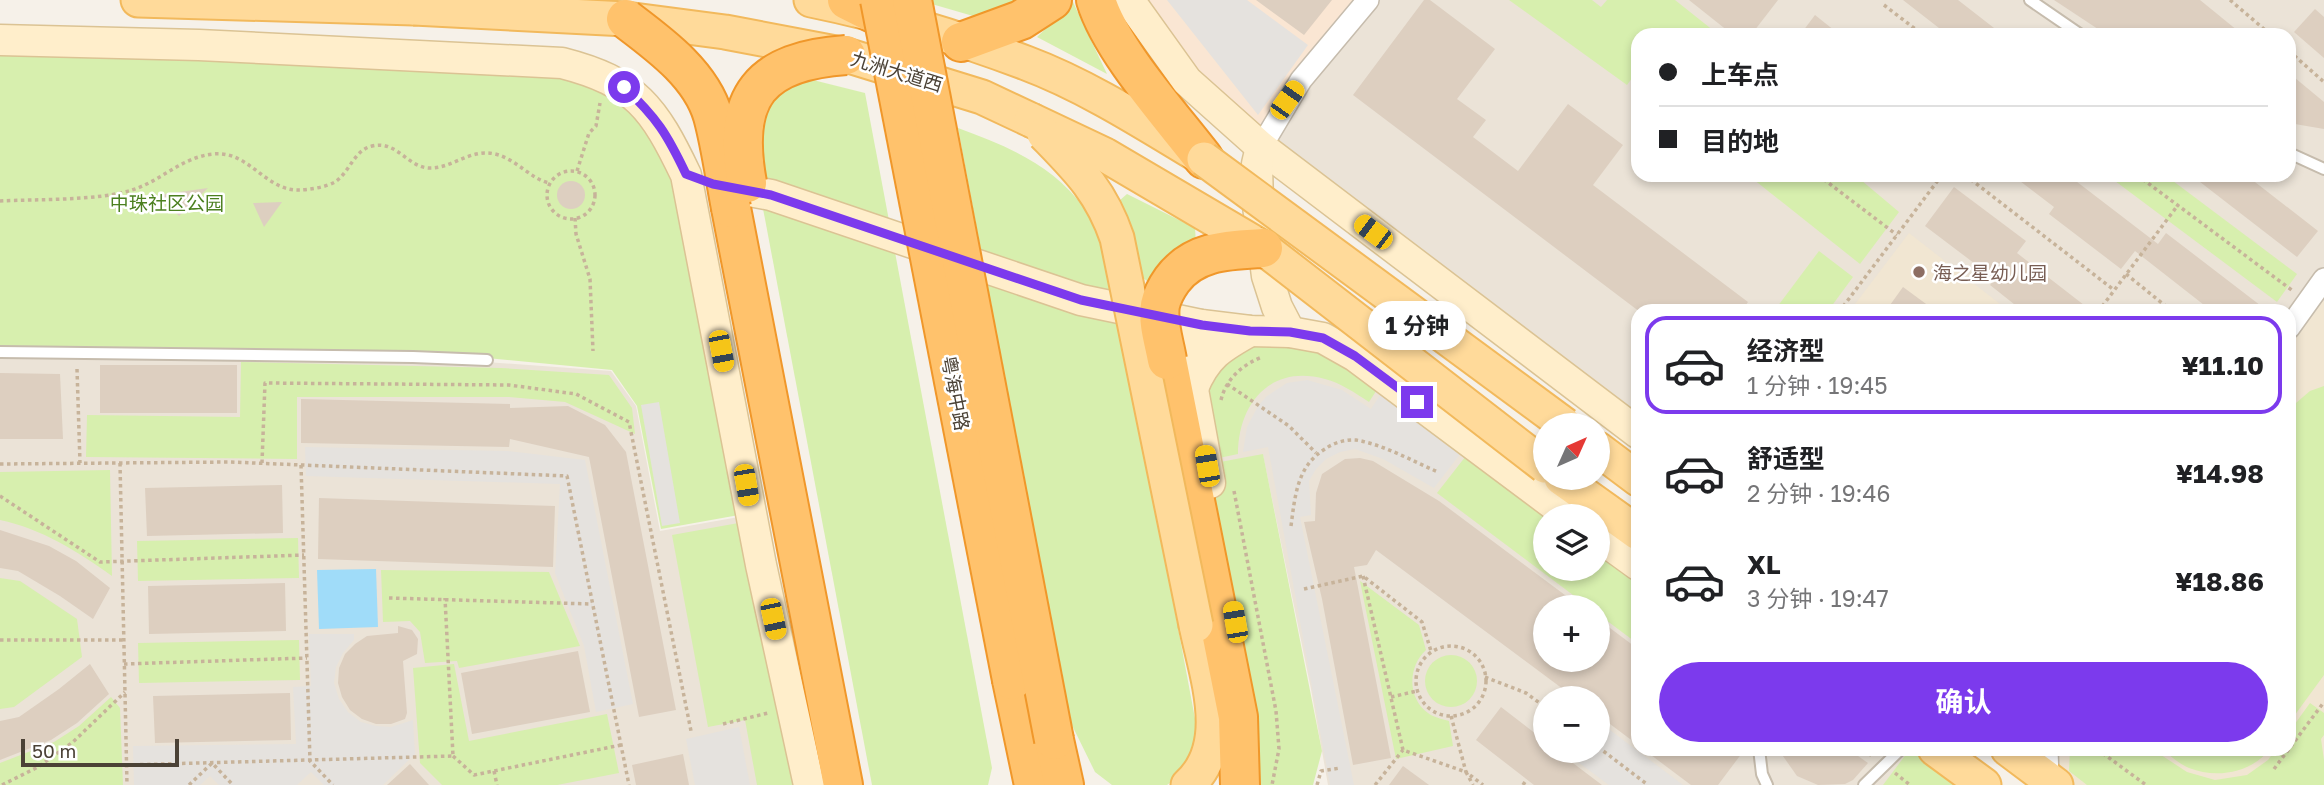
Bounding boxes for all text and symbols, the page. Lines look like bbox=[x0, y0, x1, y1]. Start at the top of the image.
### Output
street label: 九洲大道西 bbox=[848, 46, 946, 96]
text: 上车点 bbox=[1701, 59, 1779, 90]
route start bbox=[608, 71, 640, 103]
car bbox=[1267, 77, 1308, 123]
text: 目的地 bbox=[1701, 126, 1779, 157]
park label: 中珠社区公园 bbox=[110, 191, 224, 214]
car bbox=[1350, 211, 1397, 253]
place label: 海之星幼儿园 bbox=[1933, 261, 2047, 284]
marker: 海之星幼儿园 bbox=[1911, 264, 1927, 280]
callout: 1 分钟 bbox=[1368, 300, 1466, 350]
text: 1 分钟 bbox=[1385, 311, 1449, 339]
car bbox=[707, 328, 736, 374]
icon: car bbox=[1663, 334, 1726, 397]
text: 经济型 bbox=[1747, 335, 1825, 366]
text: ¥11.10 bbox=[2181, 350, 2264, 381]
street label: 粤海中路 bbox=[937, 353, 975, 433]
text: 1 分钟 · 19:45 bbox=[1747, 371, 1888, 399]
route end bbox=[1401, 386, 1433, 418]
north arrow bbox=[1533, 413, 1610, 490]
map controls bbox=[1533, 413, 1610, 763]
icon: car bbox=[1663, 442, 1726, 505]
car bbox=[1194, 443, 1221, 489]
text: 舒适型 bbox=[1747, 443, 1825, 474]
text: ¥14.98 bbox=[2176, 458, 2264, 489]
car bbox=[733, 462, 760, 508]
text: 2 分钟 · 19:46 bbox=[1747, 479, 1890, 507]
button: layers bbox=[1533, 504, 1610, 581]
text: XL bbox=[1747, 549, 1781, 580]
icon: car bbox=[1663, 550, 1726, 613]
text: ¥18.86 bbox=[2175, 566, 2264, 597]
text: 3 分钟 · 19:47 bbox=[1747, 584, 1889, 612]
button: + bbox=[1533, 595, 1610, 672]
car bbox=[759, 596, 788, 642]
car bbox=[1222, 599, 1249, 645]
button: 确认 bbox=[1659, 662, 2268, 742]
button: − bbox=[1533, 686, 1610, 763]
scale bar bbox=[21, 736, 178, 768]
text: 50 m bbox=[32, 739, 76, 762]

